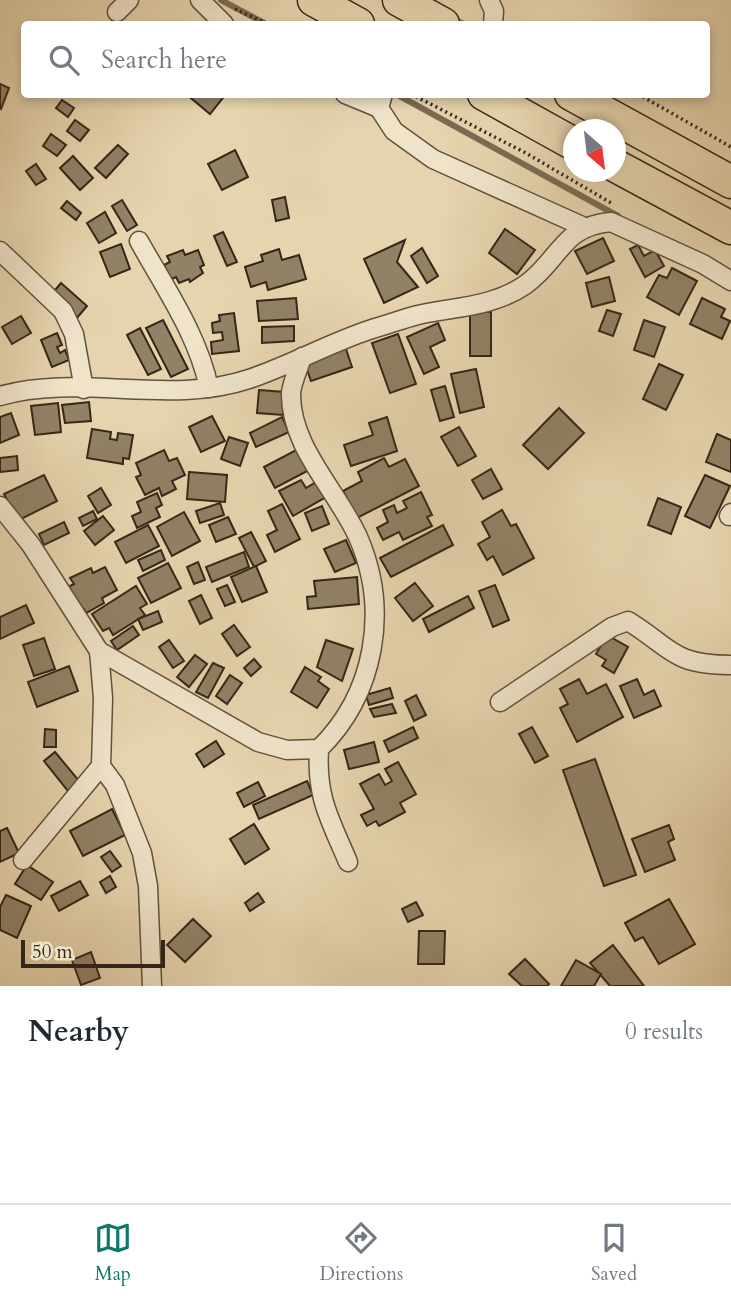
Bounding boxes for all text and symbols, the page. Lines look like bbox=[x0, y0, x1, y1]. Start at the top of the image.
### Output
search box bbox=[21, 21, 710, 98]
icon: search bbox=[45, 41, 83, 79]
text: Search here bbox=[101, 42, 227, 77]
north arrow bbox=[563, 119, 626, 182]
scale bar bbox=[21, 937, 164, 969]
text: 50 m bbox=[32, 939, 73, 965]
text: Nearby bbox=[28, 1011, 129, 1052]
text: 0 results bbox=[625, 1016, 703, 1047]
tab: Map bbox=[94, 1219, 132, 1287]
tab: Directions bbox=[320, 1219, 403, 1287]
tab: Saved bbox=[591, 1219, 637, 1287]

